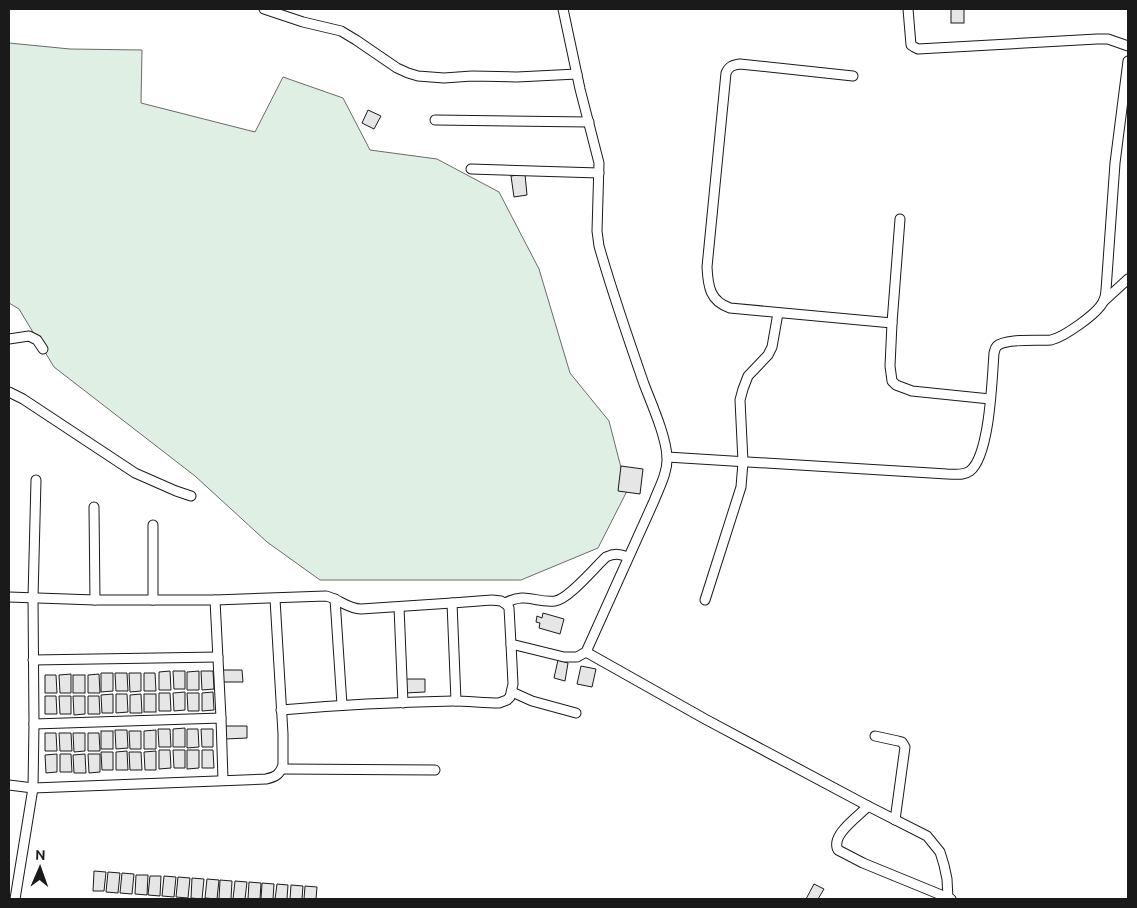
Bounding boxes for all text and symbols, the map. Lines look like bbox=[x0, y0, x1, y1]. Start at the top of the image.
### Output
north arrow bbox=[15, 843, 65, 893]
text: N bbox=[35, 847, 46, 863]

